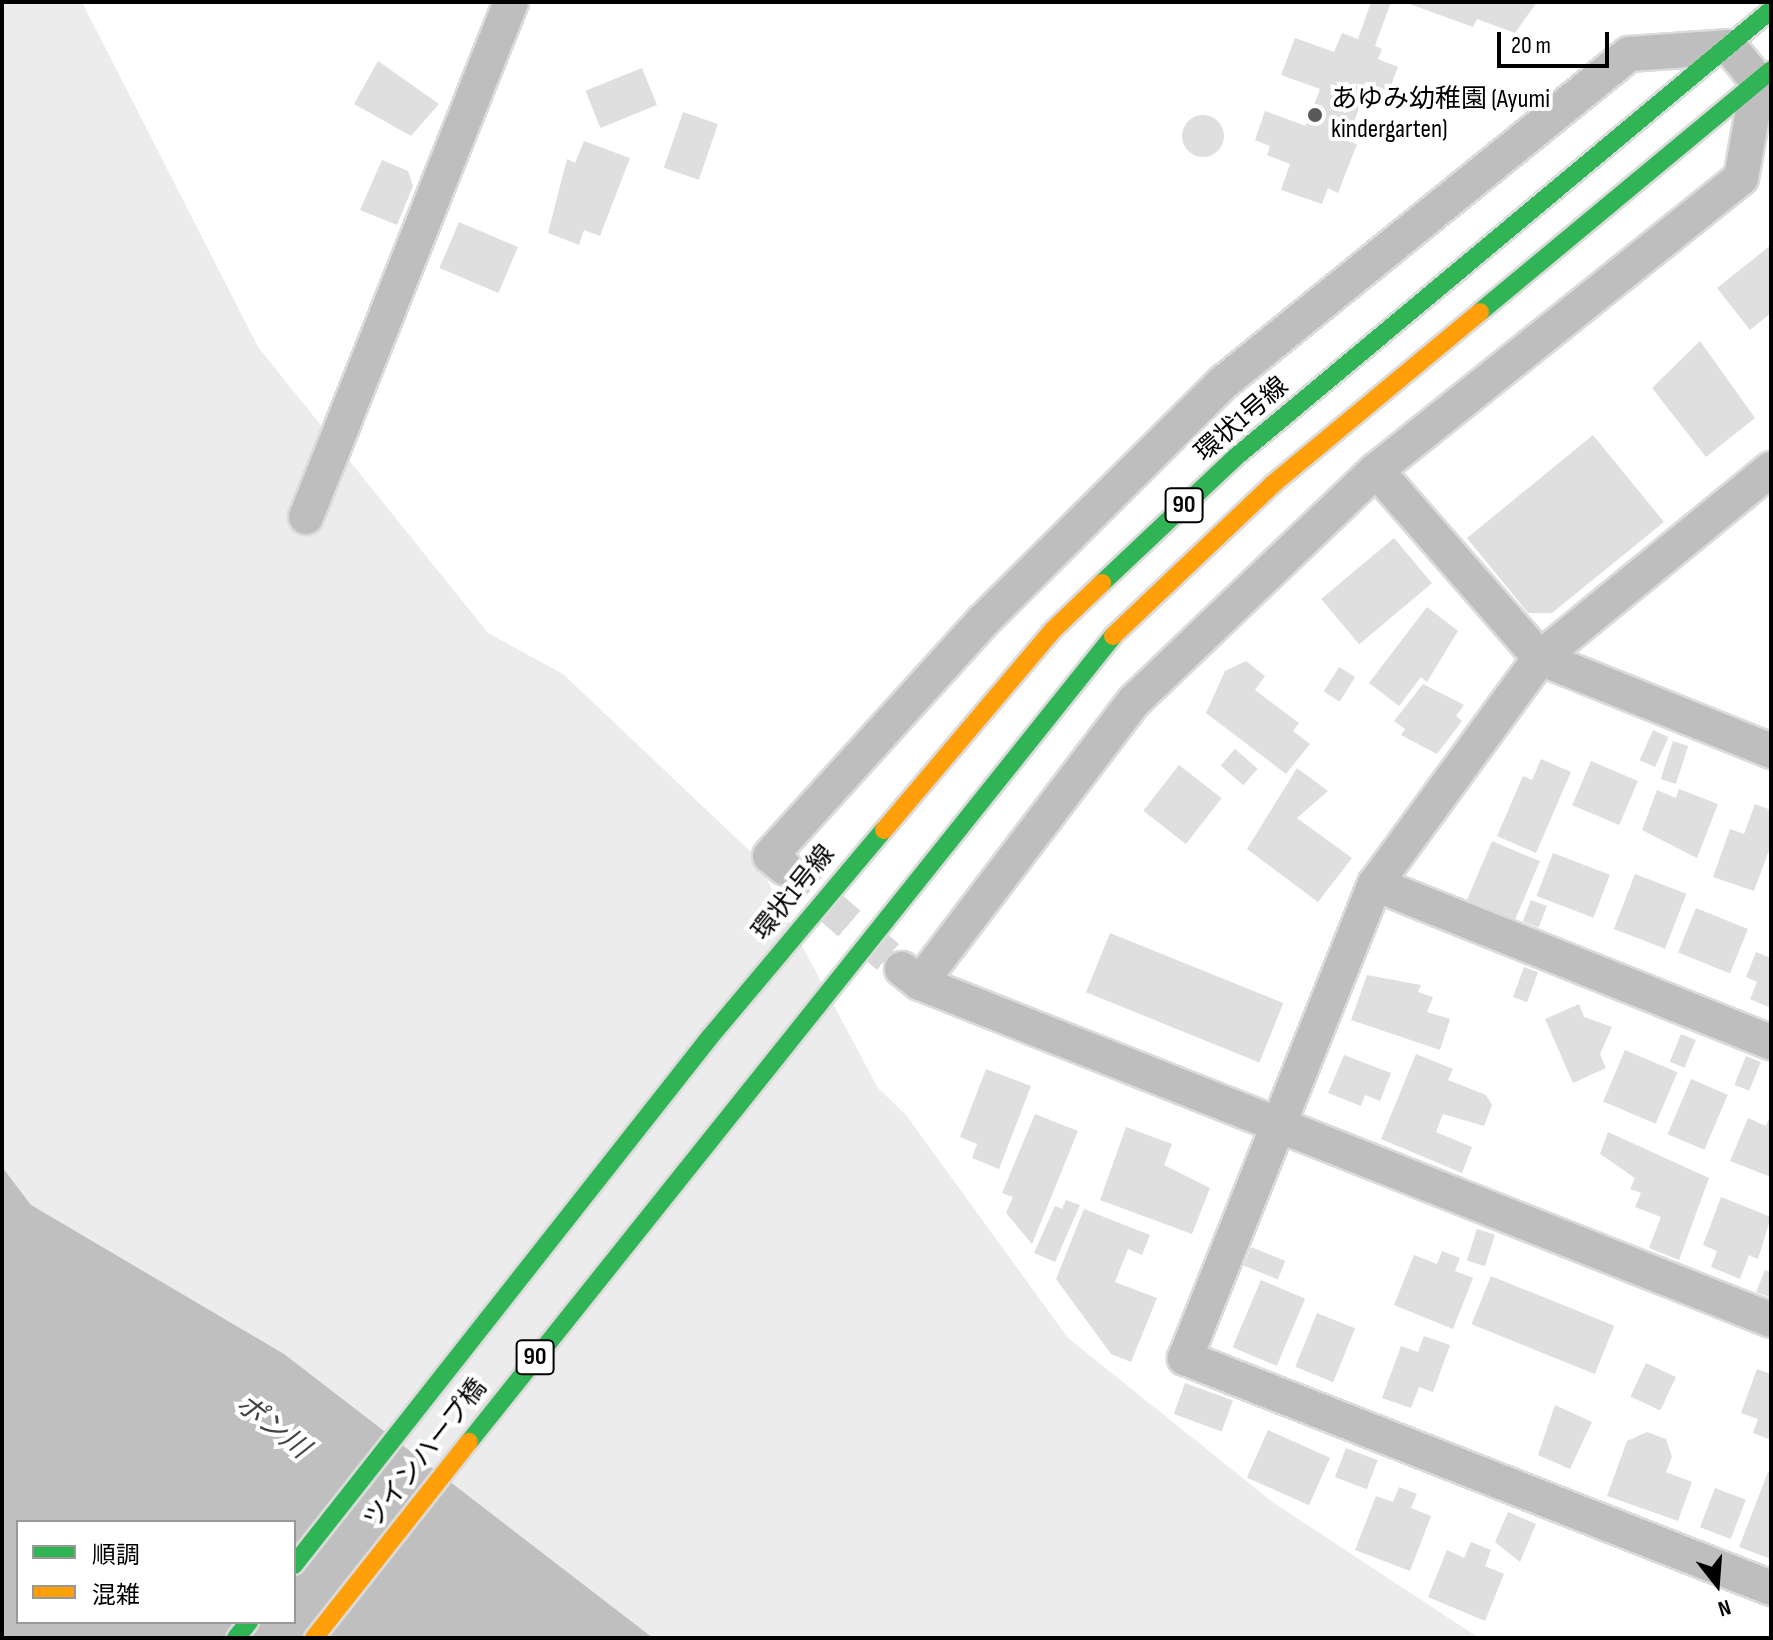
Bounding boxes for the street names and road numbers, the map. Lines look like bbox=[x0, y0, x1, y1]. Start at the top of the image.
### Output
street label: 環状1号線 bbox=[1189, 371, 1295, 469]
road number: 90 bbox=[1164, 485, 1204, 525]
street label: 環状1号線 bbox=[746, 839, 842, 947]
road number: 90 bbox=[515, 1337, 555, 1377]
street label: ツインハープ橋 bbox=[358, 1373, 494, 1535]

